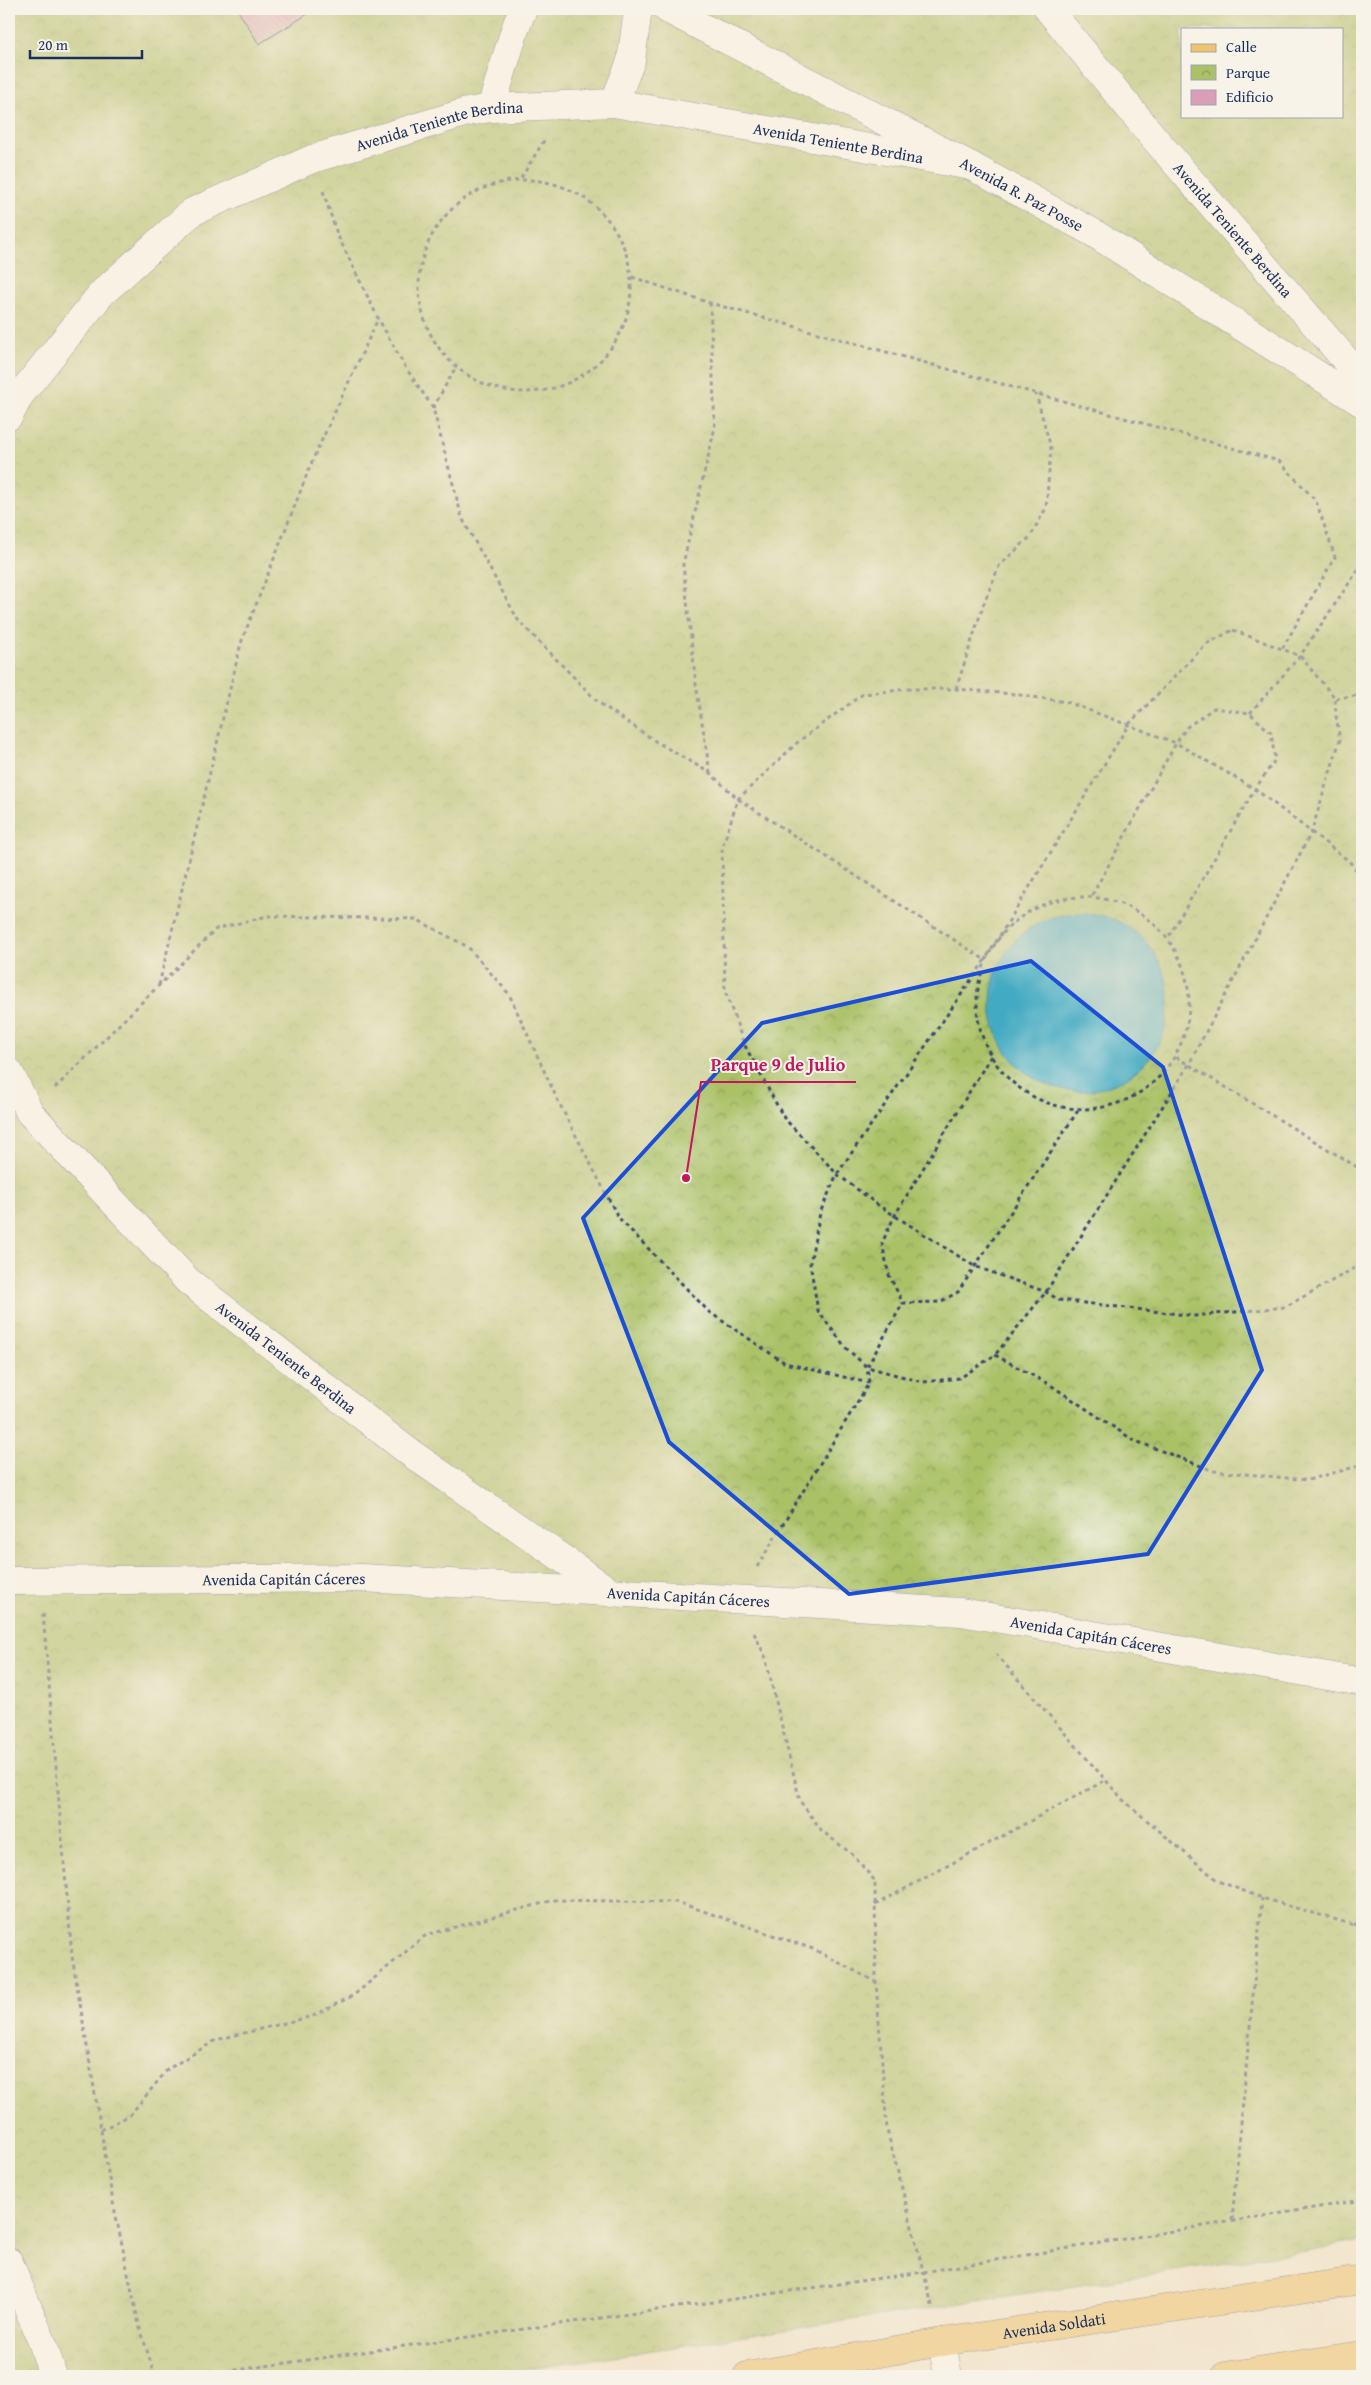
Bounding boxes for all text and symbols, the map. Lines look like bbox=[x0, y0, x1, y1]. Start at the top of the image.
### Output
scale bar bbox=[30, 28, 142, 60]
legend bbox=[1181, 28, 1344, 118]
text: 20 m bbox=[38, 34, 69, 55]
text: Calle bbox=[1226, 36, 1257, 57]
text: Parque bbox=[1226, 62, 1270, 83]
text: Edificio bbox=[1226, 86, 1274, 107]
street label: Avenida Teniente Berdina bbox=[353, 95, 524, 157]
street label: Avenida Teniente Berdina bbox=[751, 116, 926, 169]
street label: Avenida R. Paz Posse bbox=[956, 150, 1088, 237]
street label: Avenida Teniente Berdina bbox=[1168, 157, 1299, 303]
callout: Parque 9 de Julio bbox=[701, 1049, 856, 1082]
text: Parque 9 de Julio bbox=[711, 1051, 846, 1078]
street label: Avenida Teniente Berdina bbox=[211, 1295, 362, 1420]
street label: Avenida Capitán Cáceres bbox=[202, 1566, 366, 1591]
street label: Avenida Capitán Cáceres bbox=[606, 1580, 771, 1613]
street label: Avenida Capitán Cáceres bbox=[1009, 1609, 1174, 1661]
street label: Avenida Soldati bbox=[1001, 2306, 1107, 2345]

